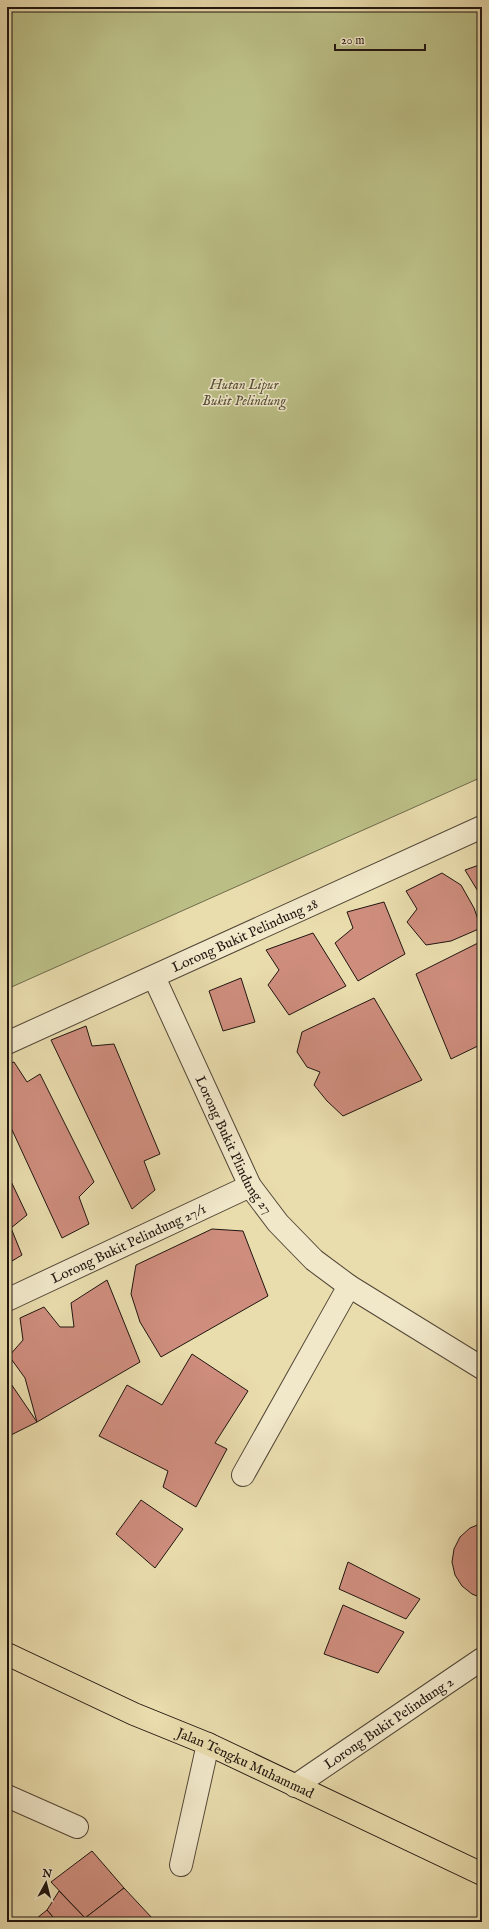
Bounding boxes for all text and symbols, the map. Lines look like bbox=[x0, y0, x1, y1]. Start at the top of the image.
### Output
scale bar bbox=[335, 26, 425, 52]
text: 20 m bbox=[341, 33, 364, 48]
park label: Hutan Lipur Bukit Pelindung bbox=[202, 376, 286, 411]
street label: Lorong Bukit Pelindung 28 bbox=[169, 895, 321, 977]
street label: Lorong Bukit Plindung 27 bbox=[191, 1073, 276, 1218]
street label: Lorong Bukit Pelindung 27/1 bbox=[48, 1200, 209, 1288]
street label: Lorong Bukit Pelindung 2 bbox=[321, 1673, 458, 1774]
street label: Jalan Tengku Muhammad bbox=[172, 1723, 317, 1803]
north arrow bbox=[26, 1863, 66, 1903]
text: N bbox=[41, 1866, 53, 1882]

